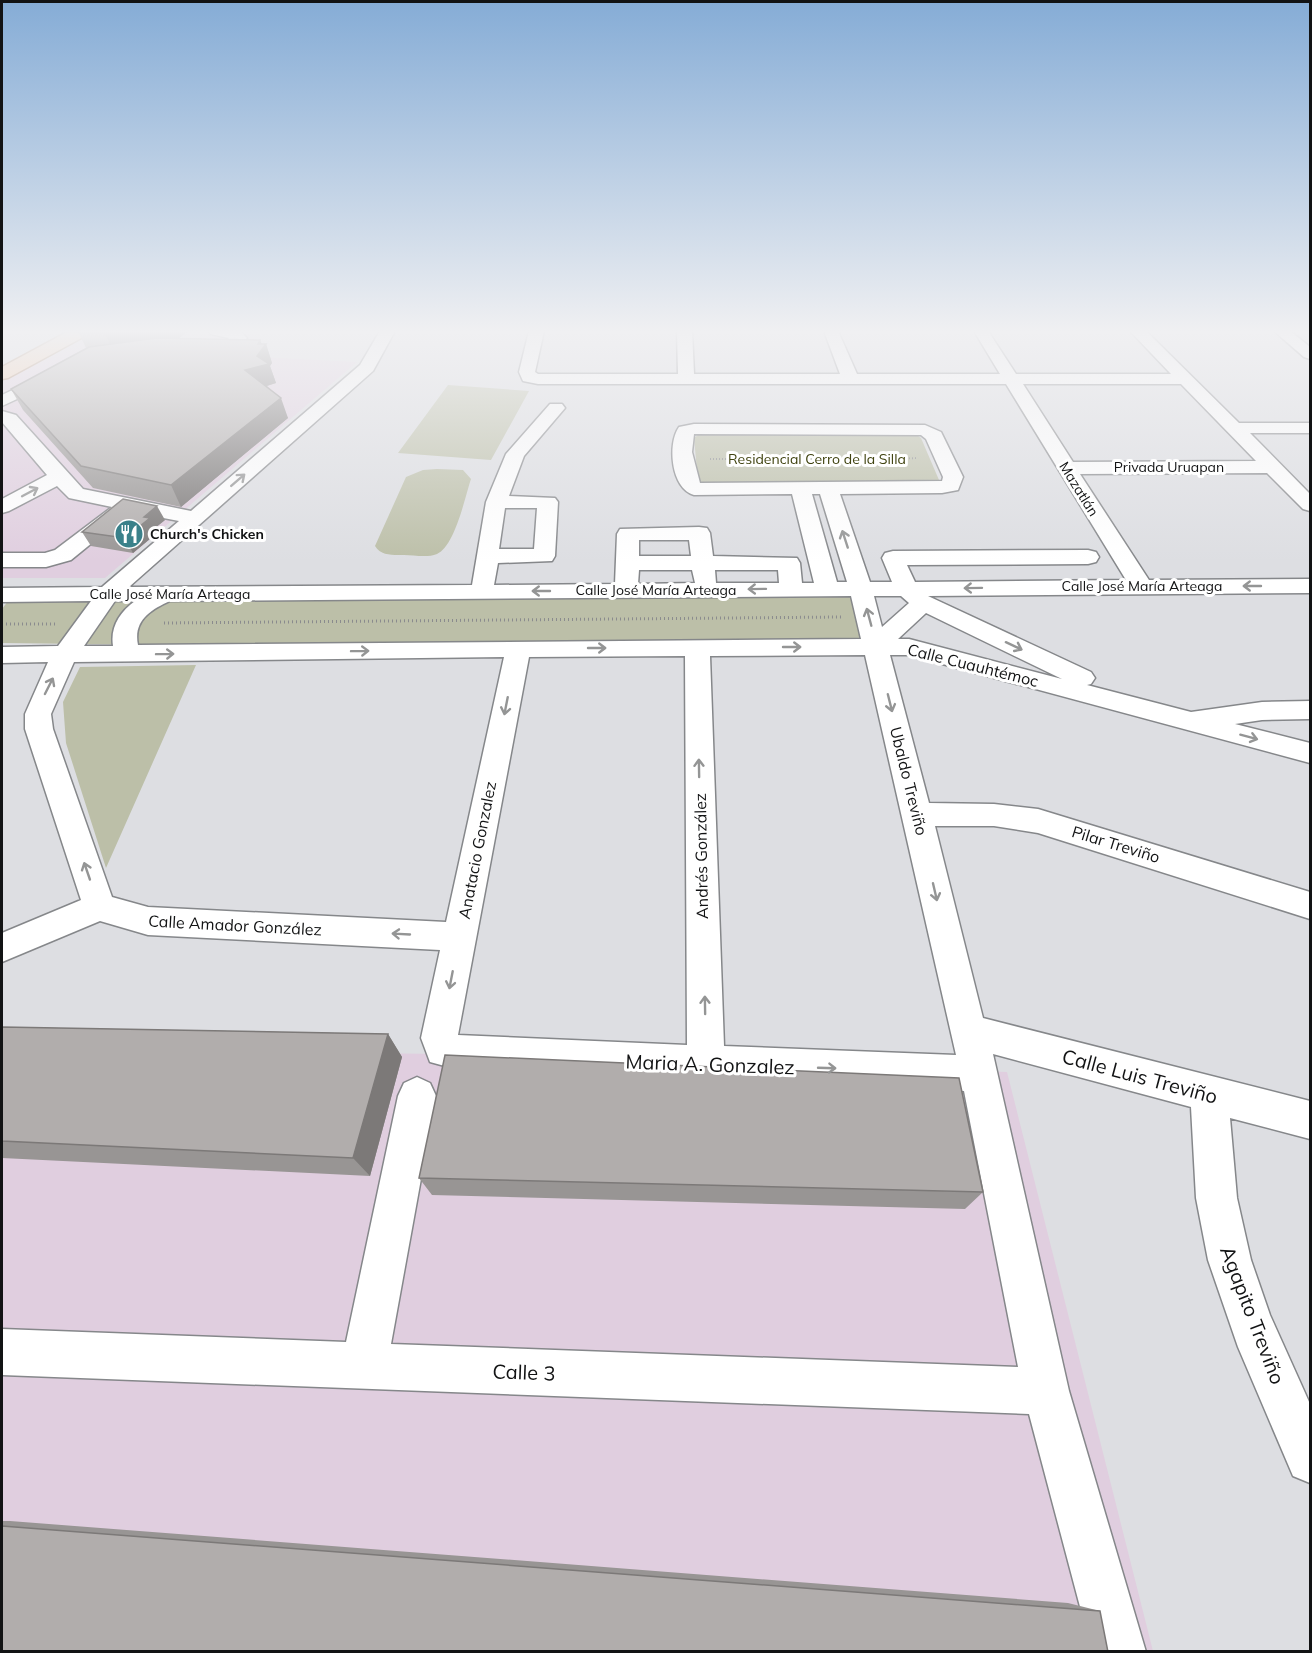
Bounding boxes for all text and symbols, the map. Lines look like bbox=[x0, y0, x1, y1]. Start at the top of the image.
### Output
park label: Residencial Cerro de la Silla bbox=[728, 450, 906, 468]
street label: Mazatlán bbox=[1055, 458, 1103, 520]
street label: Privada Uruapan bbox=[1114, 458, 1224, 476]
one-way arrow bbox=[230, 473, 245, 487]
one-way arrow bbox=[21, 486, 38, 498]
restaurant icon: Church's Chicken bbox=[113, 518, 145, 550]
place label: Church's Chicken bbox=[150, 525, 264, 543]
one-way arrow bbox=[839, 530, 850, 549]
street label: Calle José María Arteaga bbox=[1062, 577, 1222, 595]
one-way arrow bbox=[1243, 580, 1263, 592]
street label: Calle José María Arteaga bbox=[576, 581, 736, 599]
one-way arrow bbox=[964, 582, 984, 593]
one-way arrow bbox=[748, 583, 768, 595]
street label: Calle José María Arteaga bbox=[90, 585, 250, 603]
one-way arrow bbox=[532, 585, 552, 597]
one-way arrow bbox=[862, 608, 874, 627]
street label: Calle Cuauhtémoc bbox=[905, 639, 1041, 691]
one-way arrow bbox=[1004, 640, 1022, 652]
one-way arrow bbox=[782, 641, 802, 653]
one-way arrow bbox=[587, 642, 607, 654]
one-way arrow bbox=[349, 645, 369, 657]
one-way arrow bbox=[154, 648, 174, 660]
one-way arrow bbox=[43, 678, 55, 695]
one-way arrow bbox=[884, 693, 896, 712]
one-way arrow bbox=[500, 696, 511, 715]
street label: Ubaldo Treviño bbox=[886, 725, 932, 837]
one-way arrow bbox=[1239, 732, 1258, 743]
one-way arrow bbox=[694, 759, 705, 779]
street label: Anatacio Gonzalez bbox=[454, 779, 500, 921]
street label: Andrés González bbox=[690, 793, 712, 919]
street label: Pilar Treviño bbox=[1069, 821, 1163, 867]
one-way arrow bbox=[80, 862, 91, 881]
one-way arrow bbox=[930, 883, 942, 902]
street label: Calle Amador González bbox=[148, 910, 322, 940]
one-way arrow bbox=[391, 928, 411, 939]
one-way arrow bbox=[445, 969, 456, 989]
one-way arrow bbox=[699, 996, 710, 1016]
street label: Calle Luis Treviño bbox=[1059, 1043, 1221, 1109]
street label: Maria A. Gonzalez bbox=[625, 1049, 795, 1079]
one-way arrow bbox=[817, 1063, 837, 1074]
street label: Agapito Treviño bbox=[1215, 1242, 1291, 1388]
street label: Calle 3 bbox=[492, 1358, 556, 1386]

